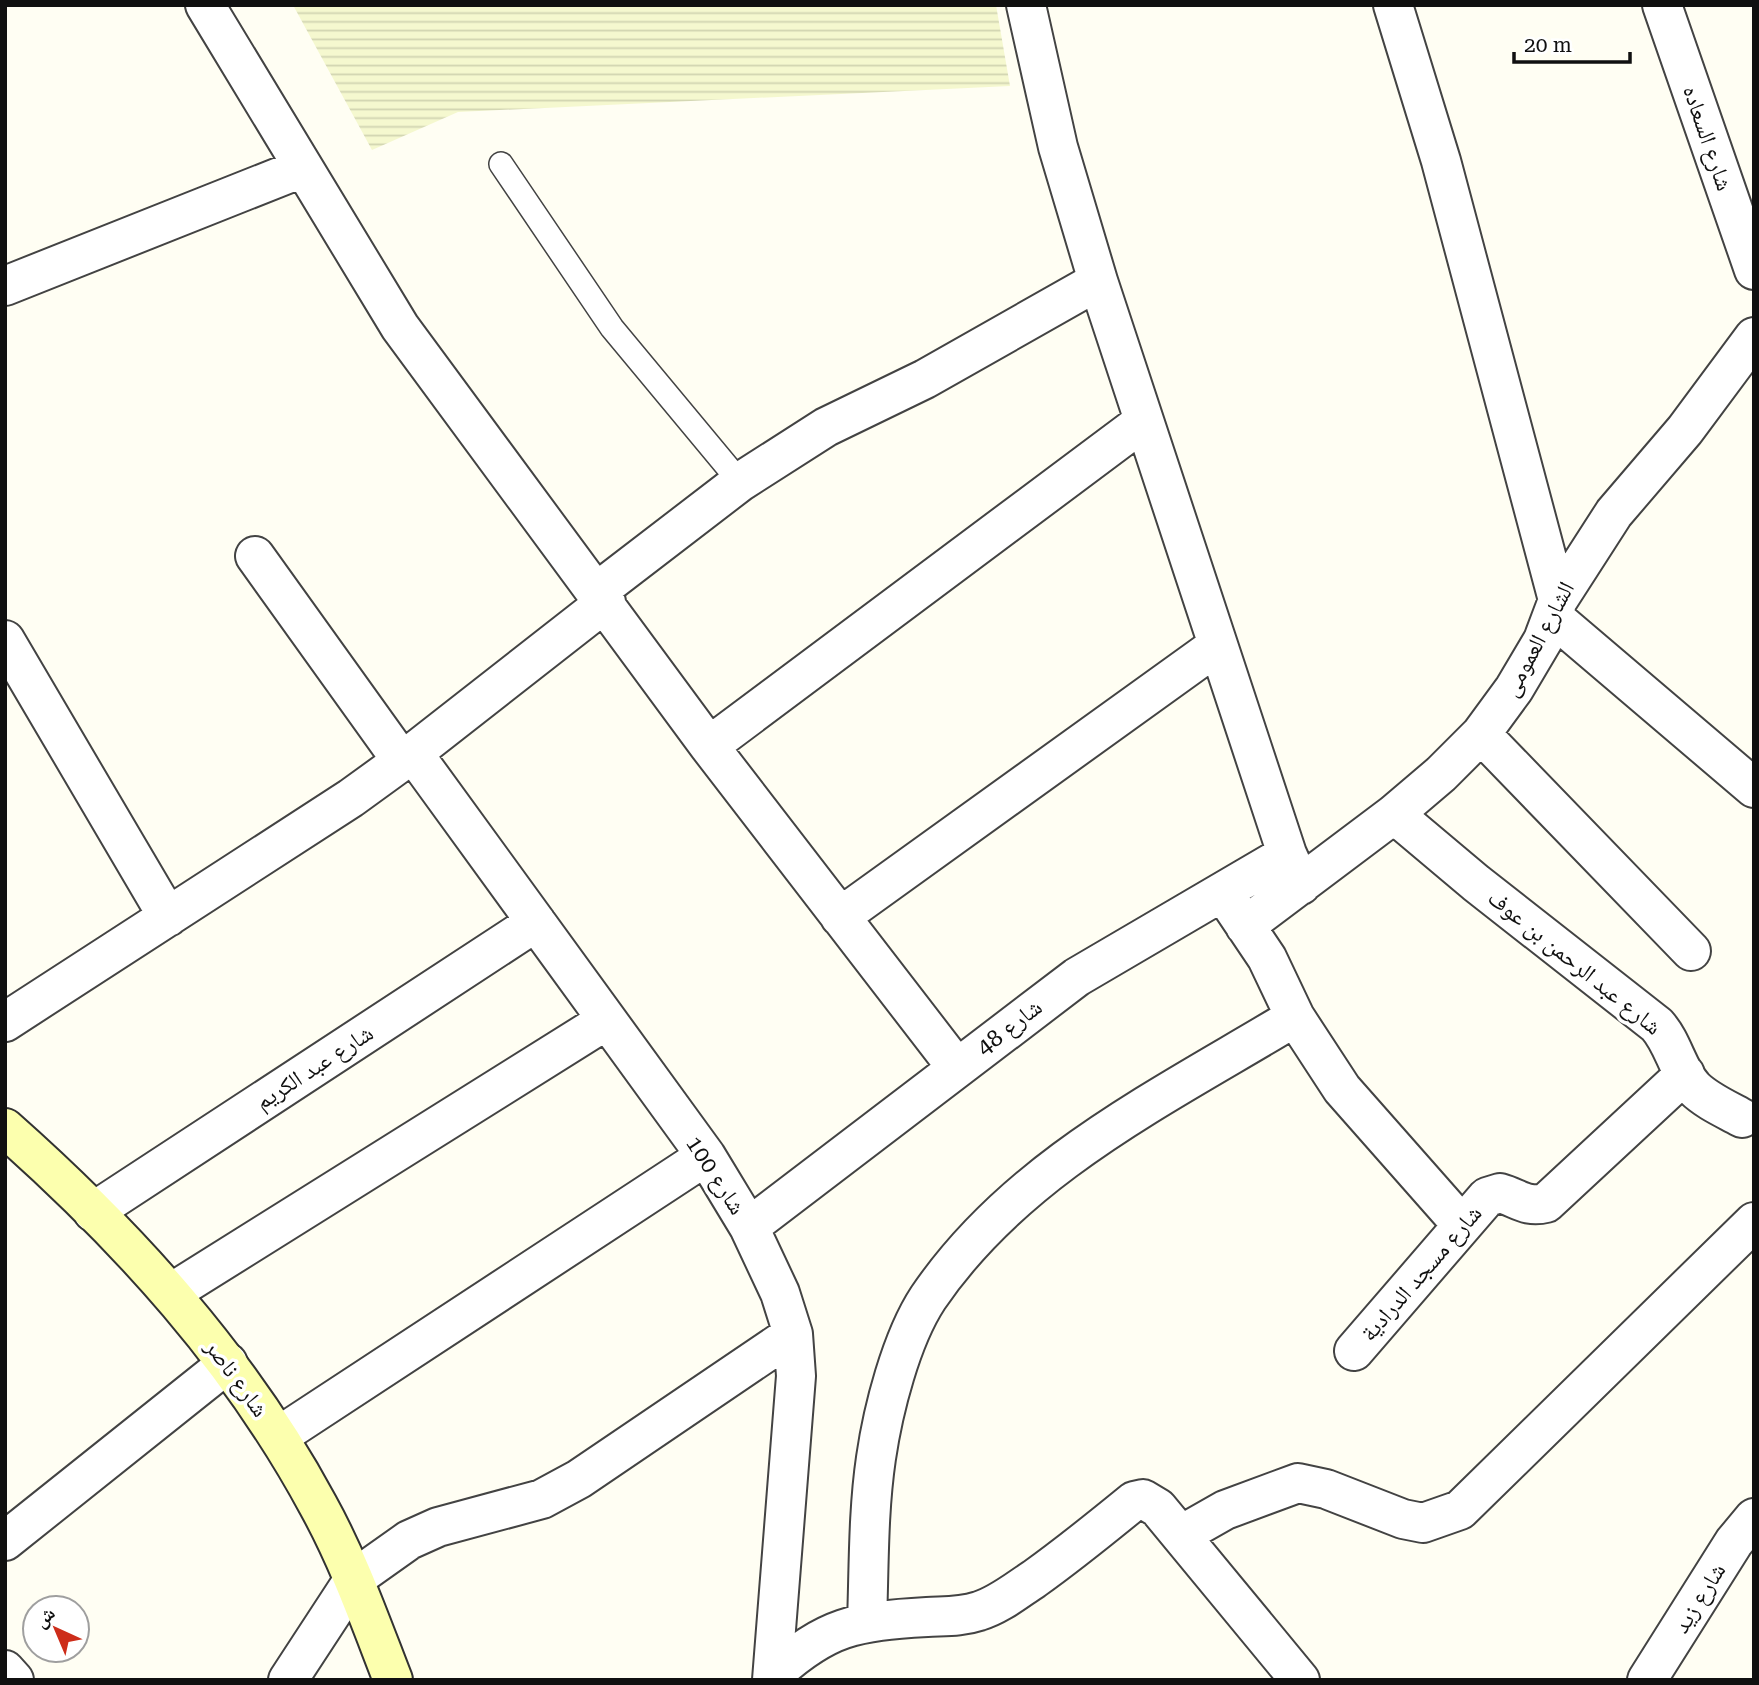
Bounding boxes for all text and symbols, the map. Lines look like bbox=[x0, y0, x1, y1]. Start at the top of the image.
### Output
scale bar bbox=[1514, 21, 1630, 65]
text: 20 m bbox=[1524, 33, 1572, 57]
street label: شارع السعاده bbox=[1676, 82, 1738, 195]
street label: الشارع العمومى bbox=[1497, 577, 1581, 702]
street label: شارع عبد الرحمن بن عوف bbox=[1482, 884, 1667, 1041]
street label: شارع 48 bbox=[971, 994, 1048, 1062]
street label: شارع عبد الكريم bbox=[250, 1019, 379, 1117]
street label: شارع 100 bbox=[679, 1131, 751, 1220]
street label: شارع مسجد الدرادية bbox=[1355, 1200, 1488, 1347]
street label: شارع ناصر bbox=[198, 1334, 274, 1423]
street label: شارع زيد bbox=[1668, 1558, 1732, 1639]
north arrow bbox=[21, 1594, 91, 1664]
text: ش bbox=[29, 1602, 60, 1632]

